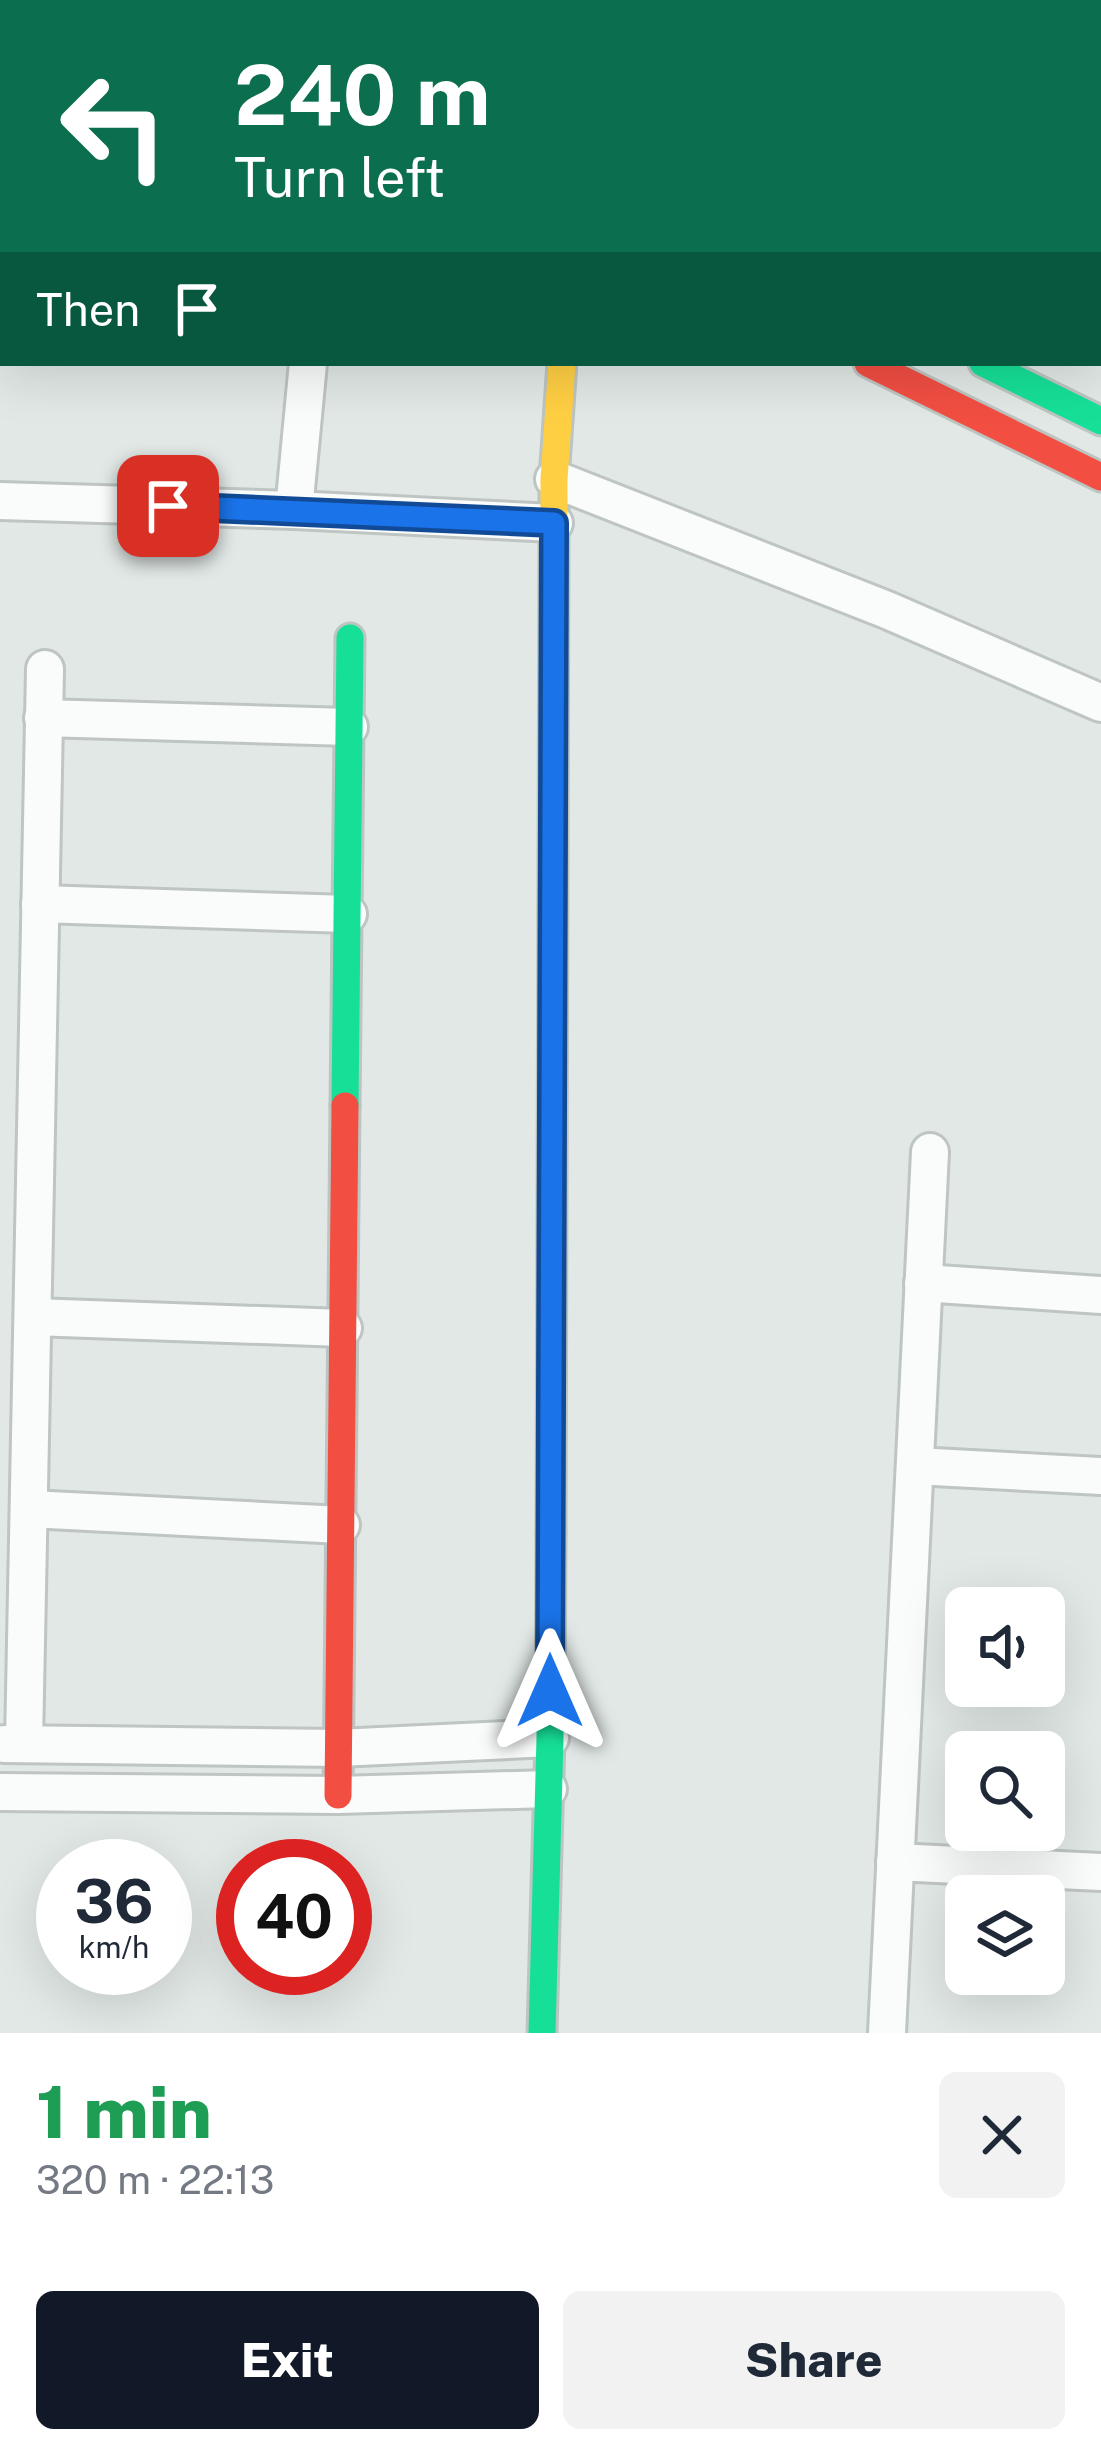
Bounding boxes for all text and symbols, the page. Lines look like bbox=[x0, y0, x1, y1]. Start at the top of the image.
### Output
text: 240 m bbox=[234, 45, 491, 144]
icon: left bbox=[36, 48, 192, 204]
text: Turn left bbox=[234, 146, 445, 209]
icon: arrive bbox=[164, 276, 230, 342]
text: Then bbox=[36, 283, 140, 336]
pin bbox=[117, 455, 219, 557]
icon: arrive bbox=[135, 473, 201, 539]
map controls bbox=[945, 1587, 1065, 1995]
button: sound bbox=[945, 1587, 1065, 1707]
position arrow bbox=[487, 1628, 613, 1754]
button: search bbox=[945, 1731, 1065, 1851]
speed limit sign: 40 bbox=[216, 1839, 372, 1995]
text: 36 bbox=[74, 1866, 154, 1937]
button: layers bbox=[945, 1875, 1065, 1995]
text: km/h bbox=[79, 1929, 149, 1965]
text: 1 min bbox=[36, 2070, 212, 2154]
button: close bbox=[939, 2072, 1065, 2198]
text: 320 m · 22:13 bbox=[36, 2157, 274, 2203]
button: Exit bbox=[36, 2291, 539, 2429]
button: Share bbox=[563, 2291, 1065, 2429]

